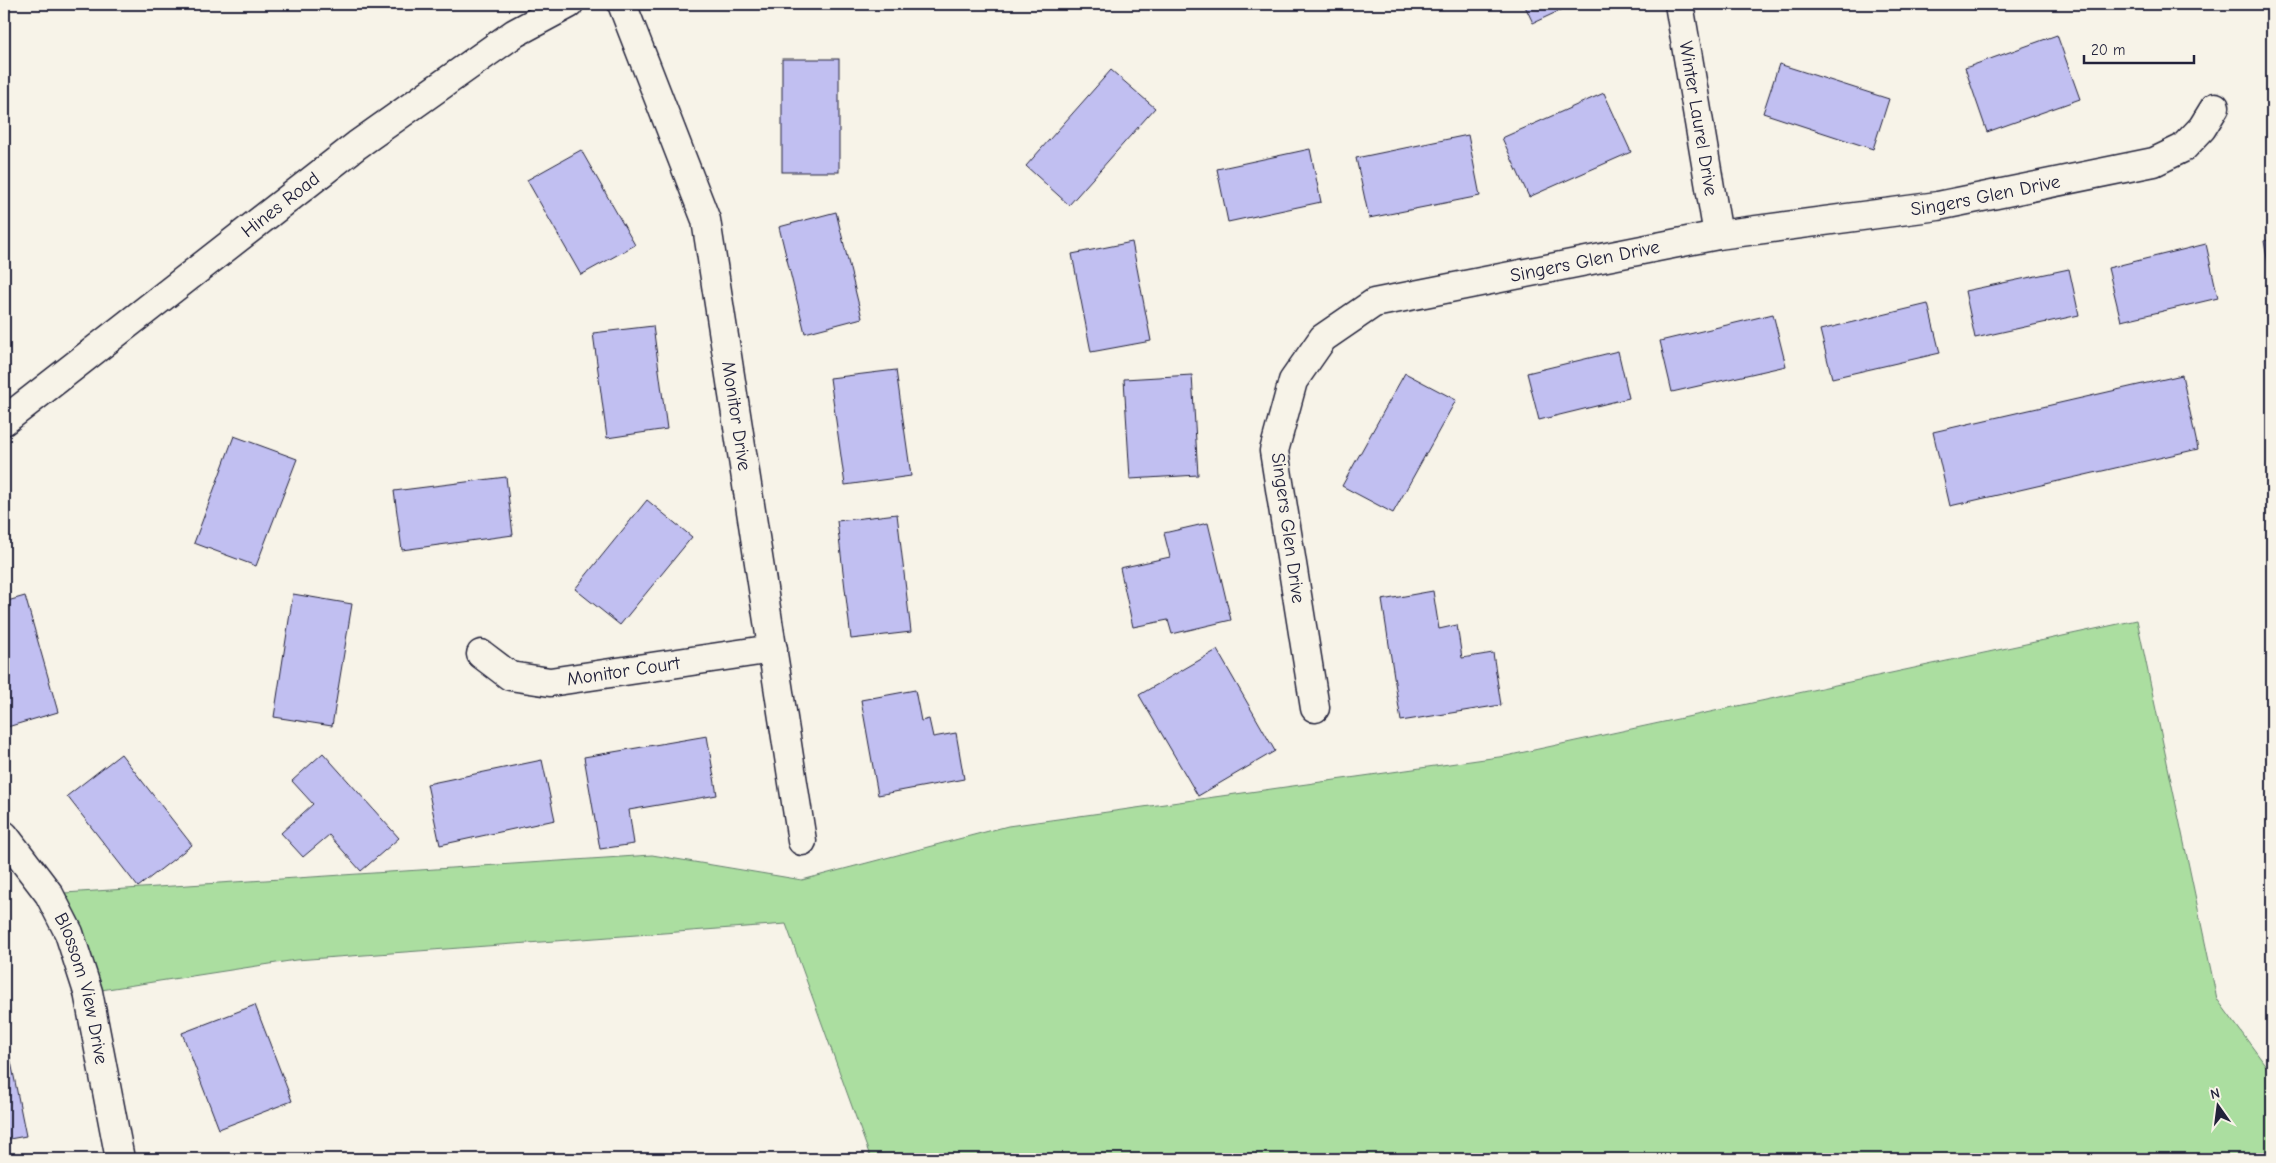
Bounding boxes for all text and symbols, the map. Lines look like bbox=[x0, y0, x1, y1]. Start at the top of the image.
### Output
scale bar bbox=[2084, 32, 2194, 64]
street label: Winter Laurel Drive bbox=[1674, 39, 1722, 197]
text: 20 m bbox=[2091, 41, 2125, 59]
street label: Hines Road bbox=[237, 167, 324, 242]
street label: Singers Glen Drive bbox=[1909, 170, 2062, 221]
street label: Singers Glen Drive bbox=[1508, 236, 1661, 287]
street label: Monitor Drive bbox=[717, 360, 756, 472]
street label: Singers Glen Drive bbox=[1267, 451, 1309, 605]
street label: Monitor Court bbox=[565, 652, 682, 690]
street label: Blossom View Drive bbox=[50, 909, 113, 1066]
north arrow bbox=[2194, 1080, 2244, 1130]
text: N bbox=[2208, 1085, 2221, 1103]

